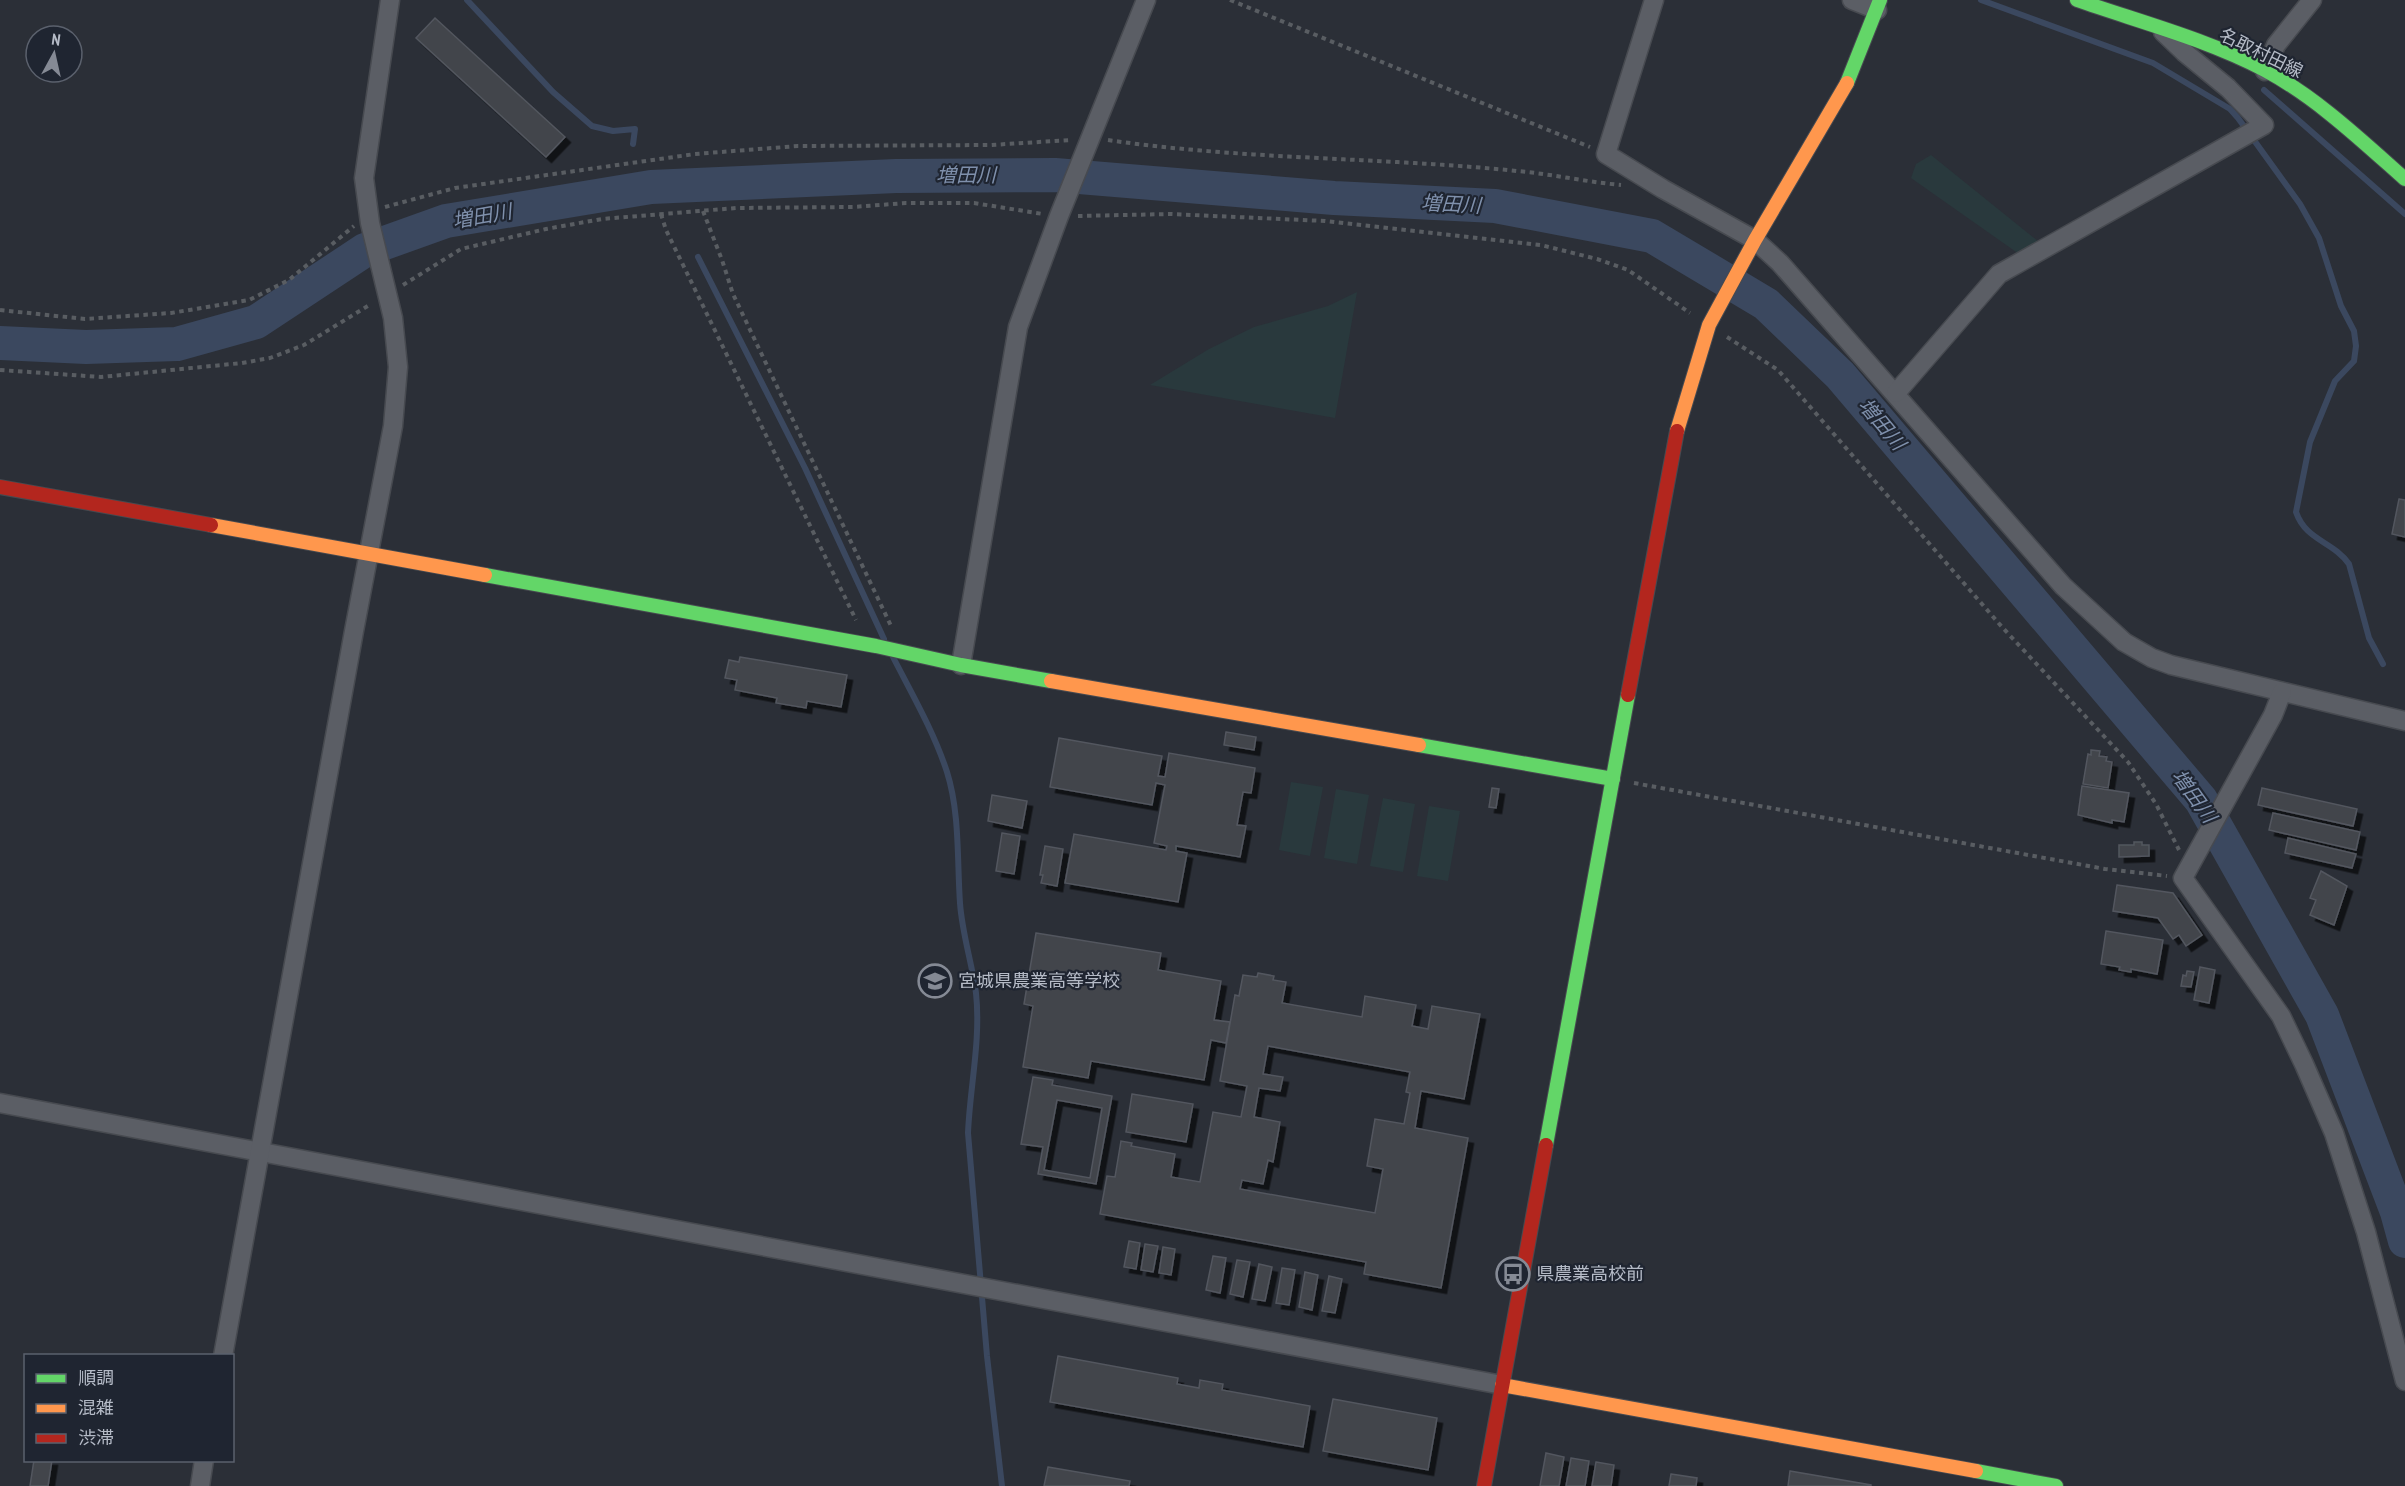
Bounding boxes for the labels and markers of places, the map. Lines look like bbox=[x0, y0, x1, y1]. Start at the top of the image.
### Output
school or university icon: 宮城県農業高等学校 bbox=[917, 963, 953, 999]
place label: 宮城県農業高等学校 bbox=[958, 969, 1120, 992]
bus stop icon: 県農業高校前 bbox=[1495, 1256, 1531, 1292]
place label: 県農業高校前 bbox=[1536, 1262, 1644, 1285]

